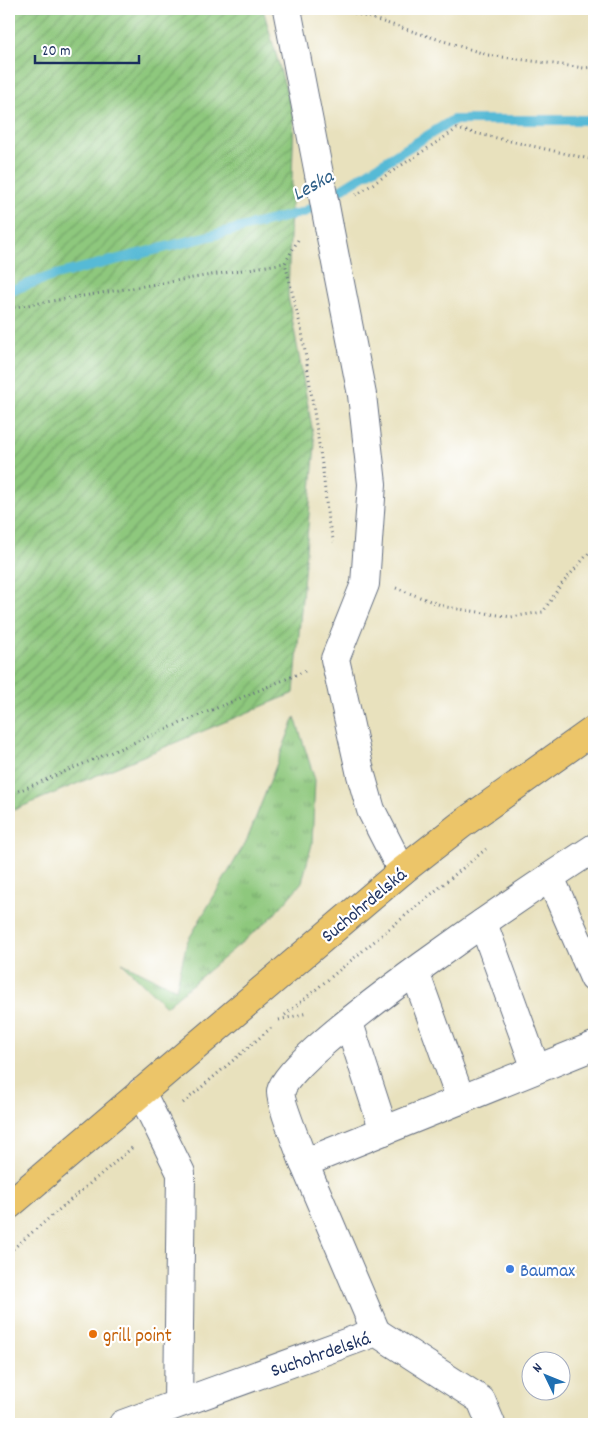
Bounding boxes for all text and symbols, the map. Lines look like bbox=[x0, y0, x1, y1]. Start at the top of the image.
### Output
scale bar bbox=[35, 32, 139, 64]
text: 20 m bbox=[42, 41, 70, 63]
water label: Leska bbox=[288, 163, 340, 209]
street label: Suchohrdelská bbox=[317, 863, 414, 951]
place label: Baumax bbox=[520, 1259, 575, 1286]
marker: Baumax bbox=[504, 1263, 516, 1275]
place label: grill point bbox=[103, 1324, 172, 1351]
street label: Suchohrdelská bbox=[267, 1326, 375, 1386]
marker: grill point bbox=[87, 1328, 99, 1340]
north arrow bbox=[520, 1350, 570, 1400]
text: N bbox=[528, 1359, 548, 1378]

